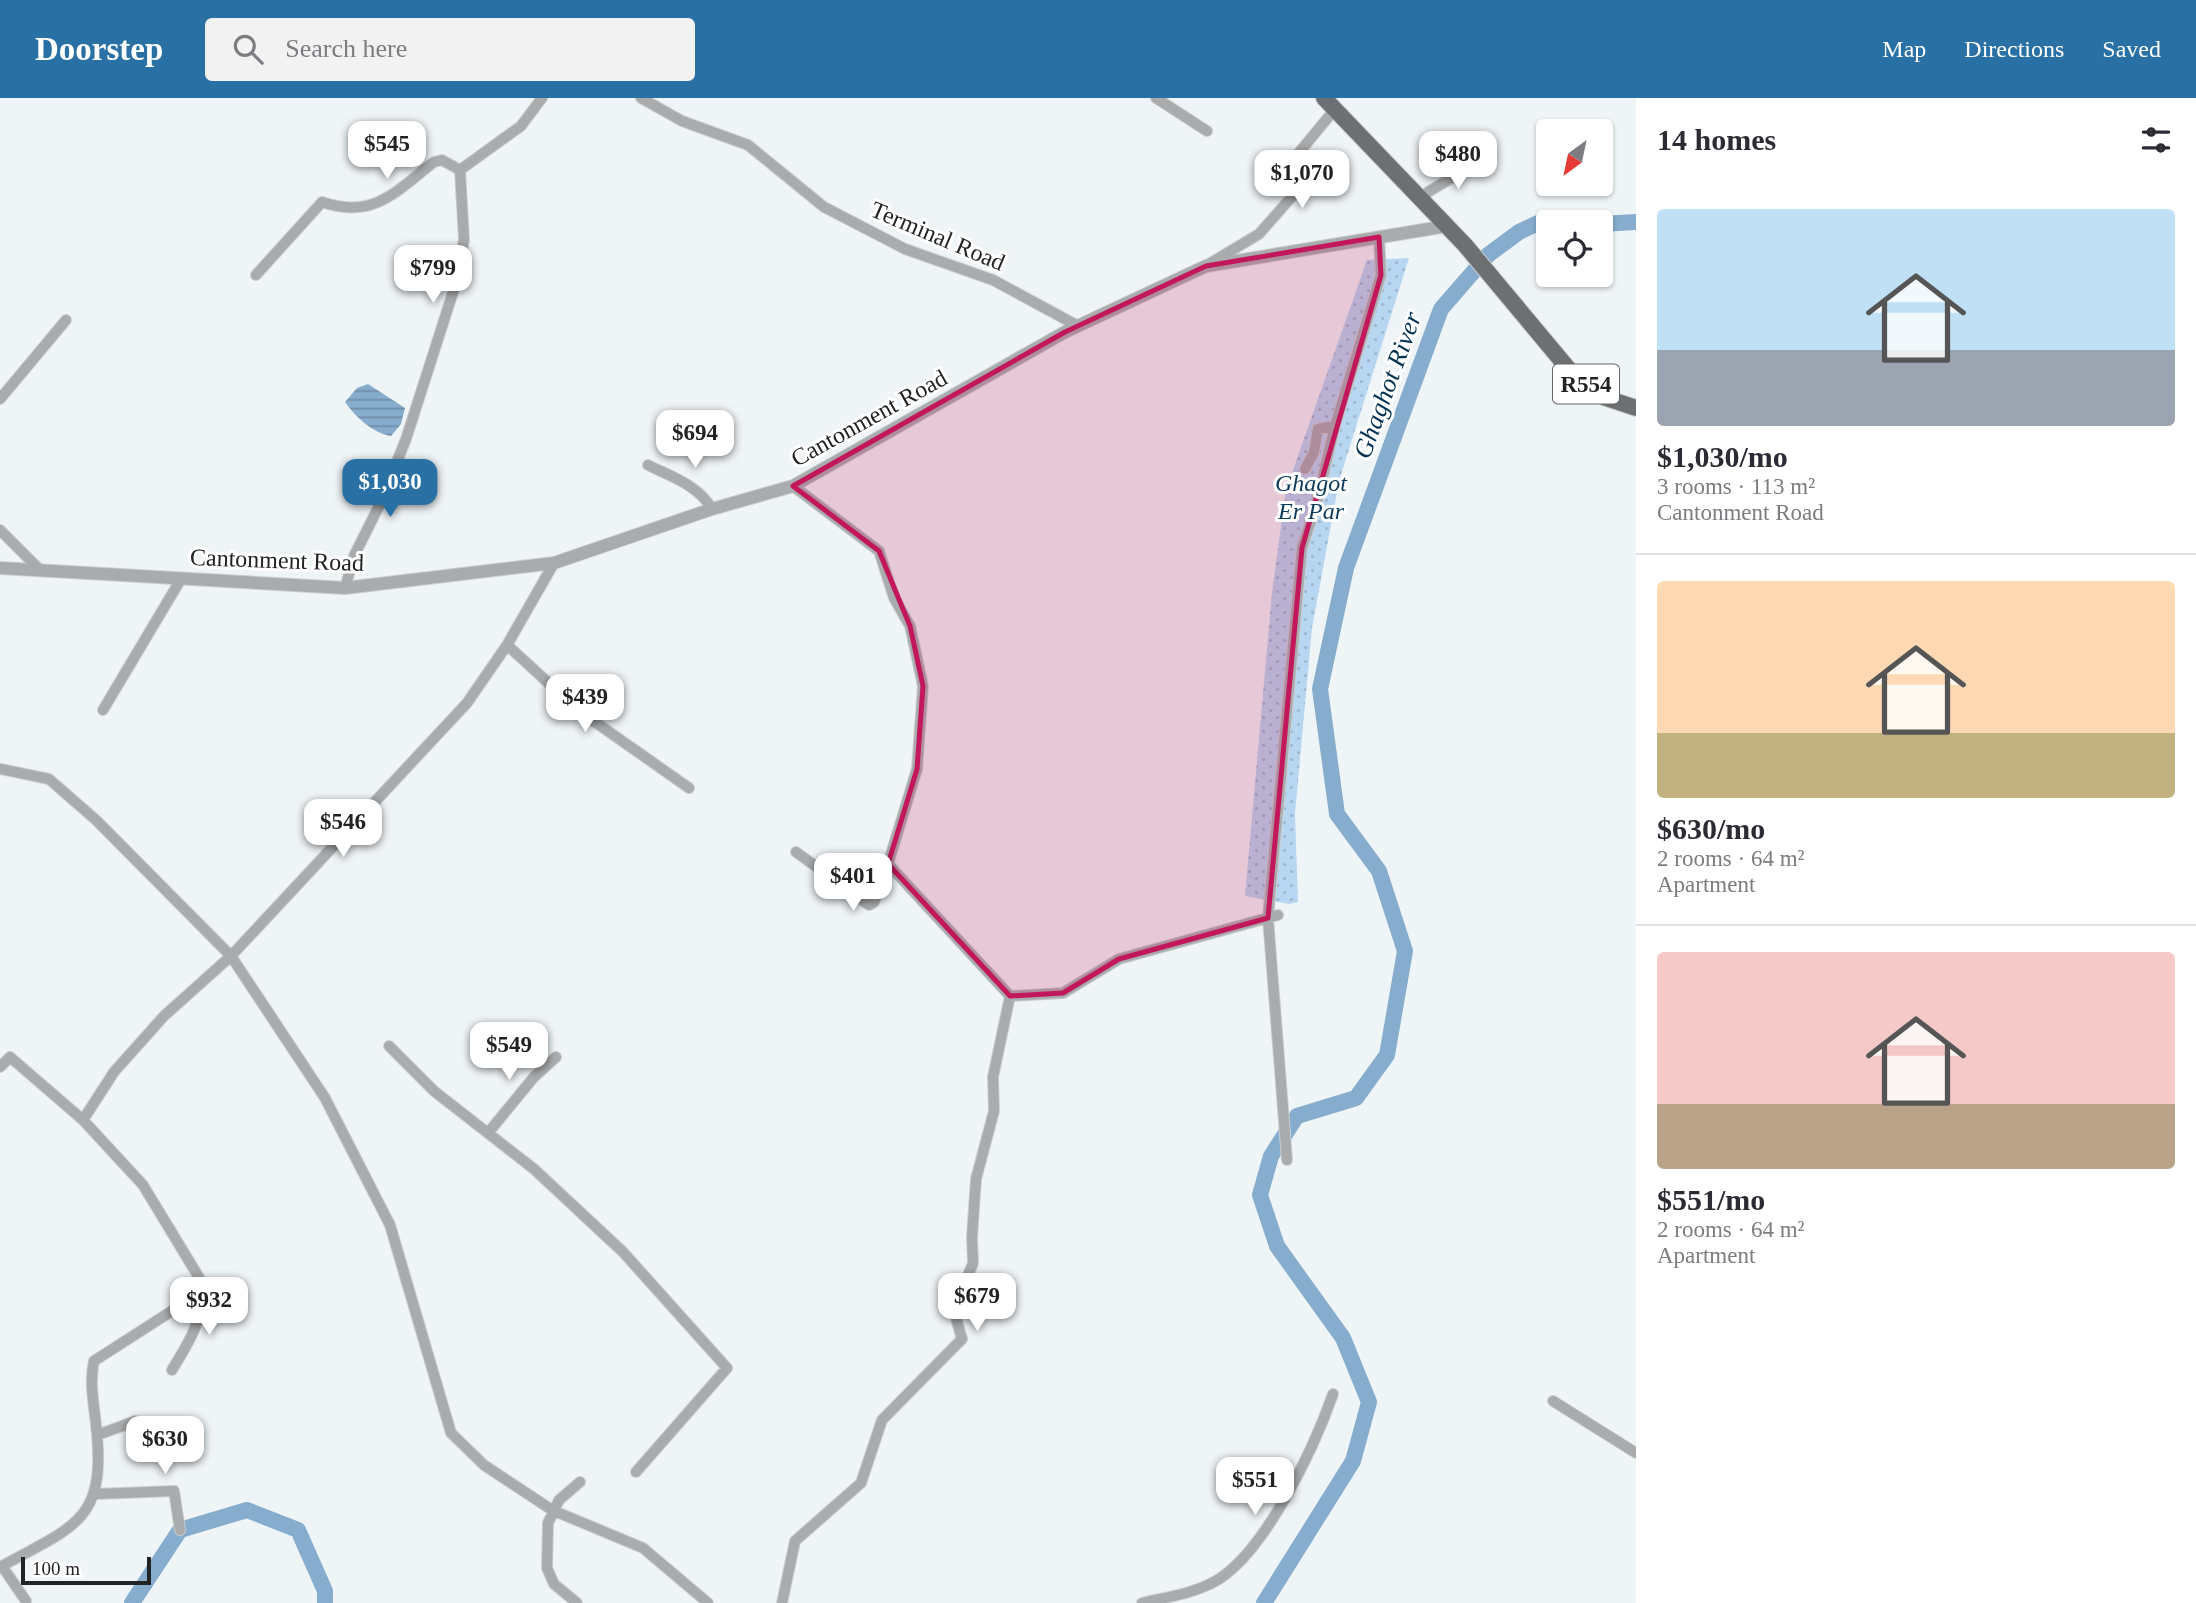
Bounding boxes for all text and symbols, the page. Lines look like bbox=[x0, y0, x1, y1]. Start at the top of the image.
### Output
search box bbox=[205, 18, 695, 81]
icon: search bbox=[229, 30, 267, 68]
text: Doorstep bbox=[35, 31, 163, 67]
text: Search here bbox=[285, 34, 407, 63]
text: Map bbox=[1882, 36, 1926, 62]
text: Directions bbox=[1964, 36, 2064, 62]
text: Saved bbox=[2102, 36, 2161, 62]
north arrow bbox=[1536, 119, 1614, 196]
map controls bbox=[1536, 119, 1613, 287]
icon: filters bbox=[2137, 121, 2175, 159]
pin: $545 bbox=[346, 122, 428, 181]
text: 14 homes bbox=[1657, 123, 1776, 156]
text: $545 bbox=[364, 131, 410, 156]
pin: $480 bbox=[1417, 132, 1499, 191]
text: $480 bbox=[1435, 141, 1481, 166]
pin: $1,070 bbox=[1245, 150, 1359, 210]
text: $1,070 bbox=[1270, 160, 1334, 185]
street label: Terminal Road bbox=[867, 196, 1009, 276]
button: locate bbox=[1536, 210, 1613, 287]
pin: $799 bbox=[392, 246, 474, 305]
text: $799 bbox=[410, 255, 456, 280]
icon: home bbox=[1853, 255, 1979, 381]
water label: Ghaghot River bbox=[1348, 307, 1428, 462]
street label: Cantonment Road bbox=[787, 364, 951, 472]
road number: R554 bbox=[1553, 364, 1619, 404]
pin: $694 bbox=[654, 410, 736, 470]
text: $694 bbox=[672, 420, 718, 445]
text: $1,030/mo bbox=[1657, 440, 1788, 473]
pin: $1,030 bbox=[333, 460, 447, 519]
text: $1,030 bbox=[358, 469, 422, 494]
park label: Ghagot Er Par bbox=[1275, 470, 1348, 524]
text: 3 rooms · 113 m² bbox=[1657, 474, 1815, 499]
text: Cantonment Road bbox=[1657, 500, 1824, 525]
street label: Cantonment Road bbox=[190, 544, 364, 576]
icon: home bbox=[1853, 627, 1979, 753]
pin: $439 bbox=[544, 674, 626, 734]
text: $439 bbox=[562, 684, 608, 709]
pin: $546 bbox=[302, 800, 384, 859]
text: $546 bbox=[320, 809, 366, 834]
text: $630/mo bbox=[1657, 812, 1765, 845]
text: 2 rooms · 64 m² bbox=[1657, 846, 1804, 871]
pin: $401 bbox=[812, 854, 894, 913]
text: $401 bbox=[830, 863, 876, 888]
text: Apartment bbox=[1657, 872, 1755, 897]
icon: home bbox=[1853, 998, 1979, 1124]
pin: $549 bbox=[468, 1023, 550, 1082]
text: $549 bbox=[486, 1032, 532, 1057]
text: $551/mo bbox=[1657, 1183, 1765, 1216]
text: 2 rooms · 64 m² bbox=[1657, 1217, 1804, 1242]
text: Apartment bbox=[1657, 1243, 1755, 1268]
pin: $679 bbox=[936, 1274, 1018, 1333]
pin: $932 bbox=[168, 1278, 250, 1337]
text: $679 bbox=[954, 1283, 1000, 1308]
text: $932 bbox=[186, 1287, 232, 1312]
pin: $630 bbox=[124, 1416, 206, 1476]
text: $630 bbox=[142, 1426, 188, 1451]
pin: $551 bbox=[1214, 1458, 1296, 1517]
text: $551 bbox=[1232, 1467, 1278, 1492]
scale bar bbox=[21, 1554, 150, 1586]
text: 100 m bbox=[32, 1558, 80, 1579]

